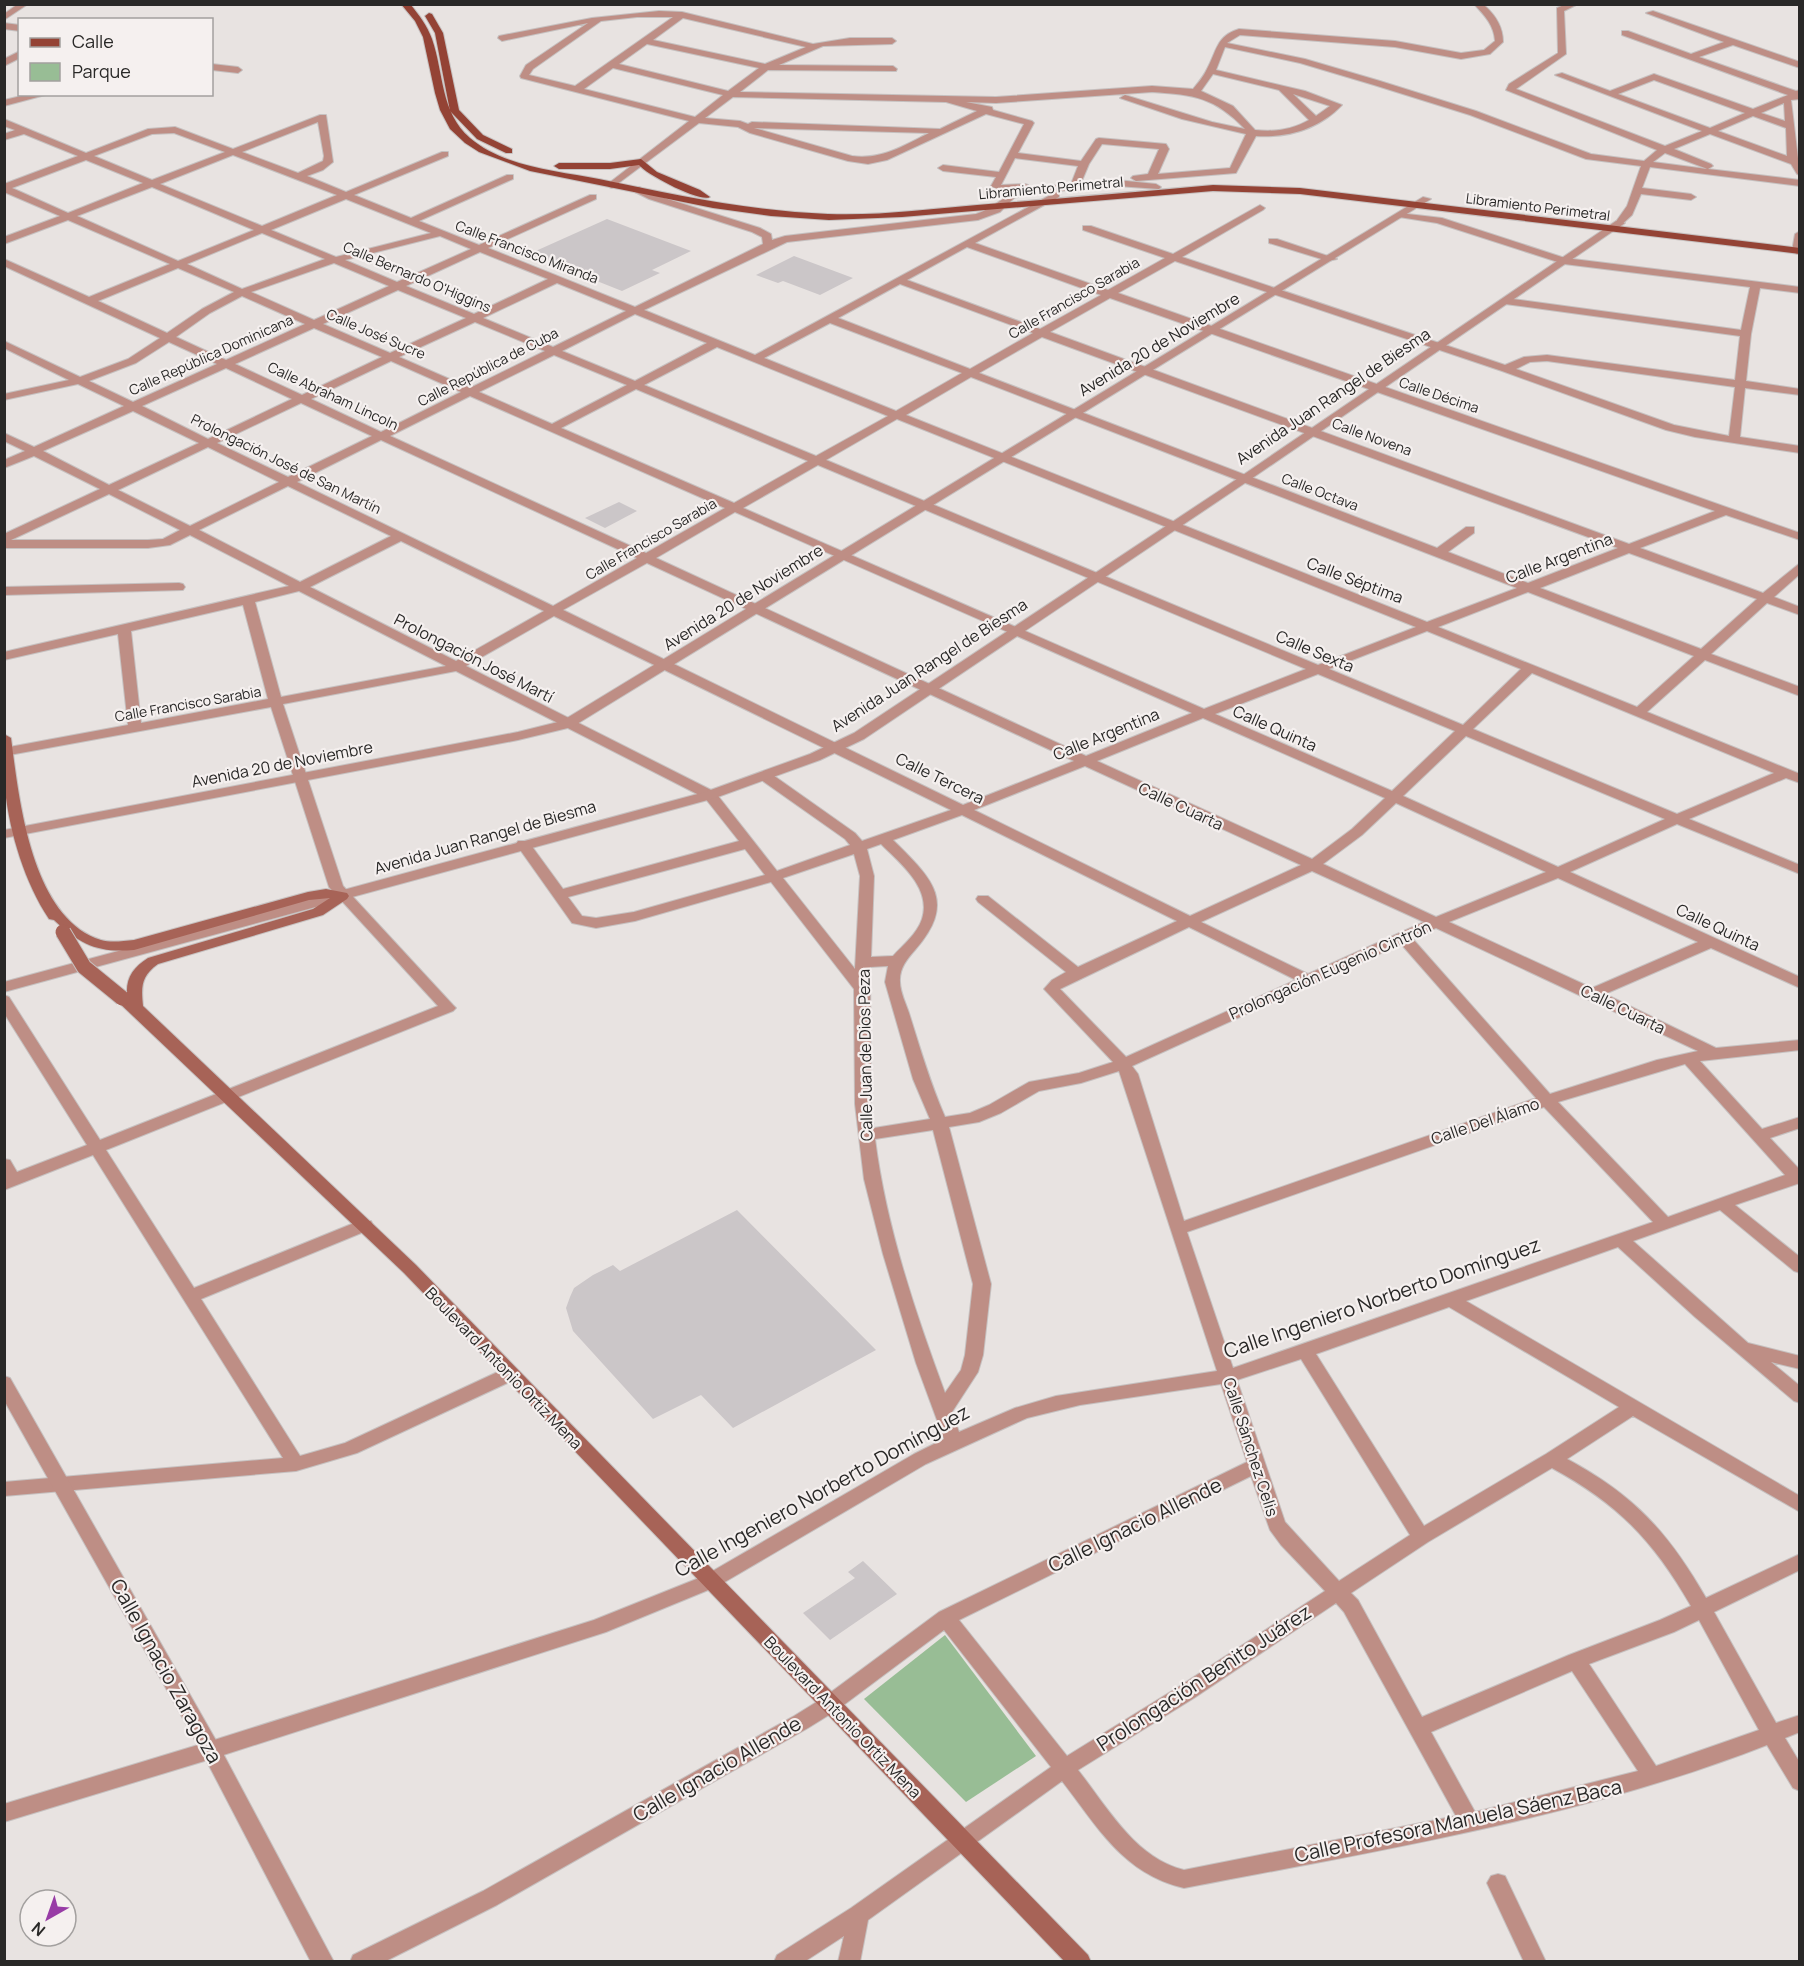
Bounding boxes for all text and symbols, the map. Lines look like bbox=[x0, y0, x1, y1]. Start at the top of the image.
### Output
legend bbox=[18, 18, 213, 96]
text: Calle bbox=[72, 29, 114, 53]
text: Parque bbox=[72, 59, 131, 83]
street label: Libramiento Perimetral bbox=[978, 172, 1124, 203]
street label: Libramiento Perimetral bbox=[1465, 188, 1611, 225]
street label: Calle Francisco Miranda bbox=[453, 215, 601, 288]
street label: Calle Bernardo O'Higgins bbox=[340, 237, 494, 316]
street label: Calle Francisco Sarabia bbox=[1005, 252, 1143, 343]
street label: Avenida 20 de Noviembre bbox=[1074, 287, 1244, 401]
street label: Calle José Sucre bbox=[324, 304, 429, 363]
street label: Calle República Dominicana bbox=[126, 310, 296, 399]
street label: Calle República de Cuba bbox=[414, 323, 561, 410]
street label: Avenida Juan Rangel de Biesma bbox=[1232, 323, 1434, 469]
street label: Calle Abraham Lincoln bbox=[265, 357, 402, 434]
street label: Calle Décima bbox=[1397, 372, 1482, 417]
street label: Prolongación José de San Martín bbox=[188, 409, 384, 518]
street label: Calle Novena bbox=[1330, 413, 1415, 460]
street label: Calle Octava bbox=[1279, 468, 1361, 515]
street label: Calle Francisco Sarabia bbox=[582, 493, 720, 584]
street label: Calle Argentina bbox=[1503, 528, 1615, 588]
street label: Avenida 20 de Noviembre bbox=[659, 539, 827, 655]
street label: Calle Séptima bbox=[1304, 552, 1406, 608]
street label: Avenida Juan Rangel de Biesma bbox=[827, 593, 1031, 737]
street label: Prolongación José Martí bbox=[390, 608, 558, 708]
street label: Calle Sexta bbox=[1273, 625, 1357, 677]
street label: Calle Francisco Sarabia bbox=[113, 681, 263, 726]
street label: Calle Quinta bbox=[1229, 700, 1321, 756]
street label: Calle Argentina bbox=[1050, 703, 1162, 765]
street label: Avenida 20 de Noviembre bbox=[189, 736, 375, 792]
street label: Calle Tercera bbox=[892, 747, 988, 809]
street label: Calle Cuarta bbox=[1135, 777, 1227, 835]
street label: Avenida Juan Rangel de Biesma bbox=[372, 795, 598, 879]
street label: Calle Quinta bbox=[1673, 898, 1763, 956]
street label: Prolongación Eugenio Cintrón bbox=[1225, 915, 1435, 1025]
street label: Calle Juan de Dios Peza bbox=[852, 969, 878, 1141]
street label: Calle Cuarta bbox=[1577, 979, 1669, 1039]
street label: Calle Del Álamo bbox=[1428, 1092, 1542, 1150]
street label: Calle Ingeniero Norberto Domínguez bbox=[1220, 1231, 1544, 1364]
street label: Boulevard Antonio Ortiz Mena bbox=[421, 1282, 587, 1454]
street label: Calle Sánchez Celis bbox=[1218, 1375, 1284, 1519]
street label: Calle Ingeniero Norberto Domínguez bbox=[670, 1398, 974, 1583]
street label: Calle Ignacio Allende bbox=[1043, 1471, 1226, 1578]
street label: Calle Ignacio Zaragoza bbox=[104, 1574, 228, 1768]
street label: Prolongación Benito Juárez bbox=[1091, 1598, 1316, 1757]
street label: Boulevard Antonio Ortiz Mena bbox=[760, 1631, 926, 1803]
street label: Calle Ignacio Allende bbox=[628, 1709, 806, 1828]
street label: Calle Profesora Manuela Sáenz Baca bbox=[1292, 1773, 1624, 1868]
north arrow bbox=[18, 1888, 78, 1948]
text: N bbox=[27, 1917, 50, 1942]

